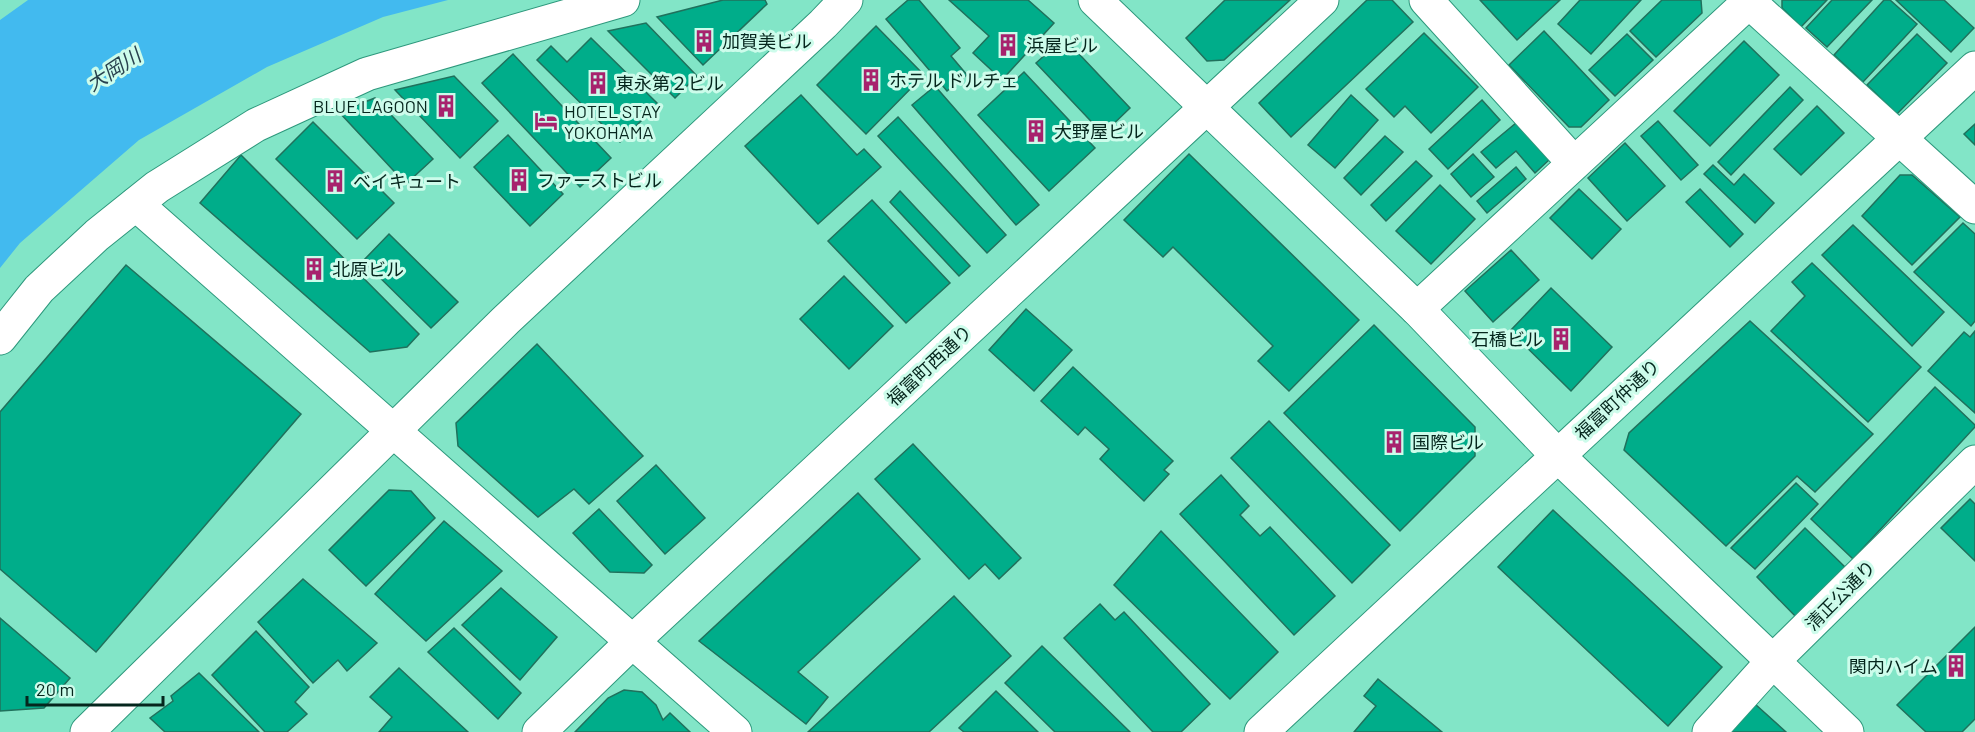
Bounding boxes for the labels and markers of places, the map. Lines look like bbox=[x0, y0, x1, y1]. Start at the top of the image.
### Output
building icon: 加賀美ビル bbox=[691, 28, 717, 54]
place label: 加賀美ビル bbox=[722, 30, 812, 52]
building icon: 浜屋ビル bbox=[995, 32, 1021, 58]
place label: 浜屋ビル bbox=[1026, 34, 1098, 56]
building icon: ホテル ドルチェ bbox=[858, 67, 884, 93]
place label: ホテル ドルチェ bbox=[889, 69, 1019, 91]
building icon: 東永第２ビル bbox=[585, 70, 611, 96]
place label: 東永第２ビル bbox=[616, 72, 724, 94]
building icon: BLUE LAGOON bbox=[433, 93, 459, 119]
place label: BLUE LAGOON bbox=[313, 95, 428, 117]
place label: HOTEL STAY YOKOHAMA bbox=[564, 100, 661, 143]
hotel icon: HOTEL STAY YOKOHAMA bbox=[533, 108, 559, 134]
building icon: 大野屋ビル bbox=[1023, 118, 1049, 144]
place label: 大野屋ビル bbox=[1054, 120, 1144, 142]
building icon: ファーストビル bbox=[506, 167, 532, 193]
building icon: ベイキュート bbox=[322, 168, 348, 194]
place label: ファーストビル bbox=[537, 169, 662, 191]
place label: ベイキュート bbox=[353, 170, 461, 192]
building icon: 北原ビル bbox=[301, 256, 327, 282]
place label: 北原ビル bbox=[332, 258, 404, 280]
building icon: 石橋ビル bbox=[1548, 326, 1574, 352]
place label: 石橋ビル bbox=[1471, 328, 1543, 350]
building icon: 国際ビル bbox=[1381, 429, 1407, 455]
place label: 国際ビル bbox=[1412, 431, 1484, 453]
building icon: 関内ハイム bbox=[1943, 653, 1969, 679]
place label: 関内ハイム bbox=[1849, 655, 1938, 677]

